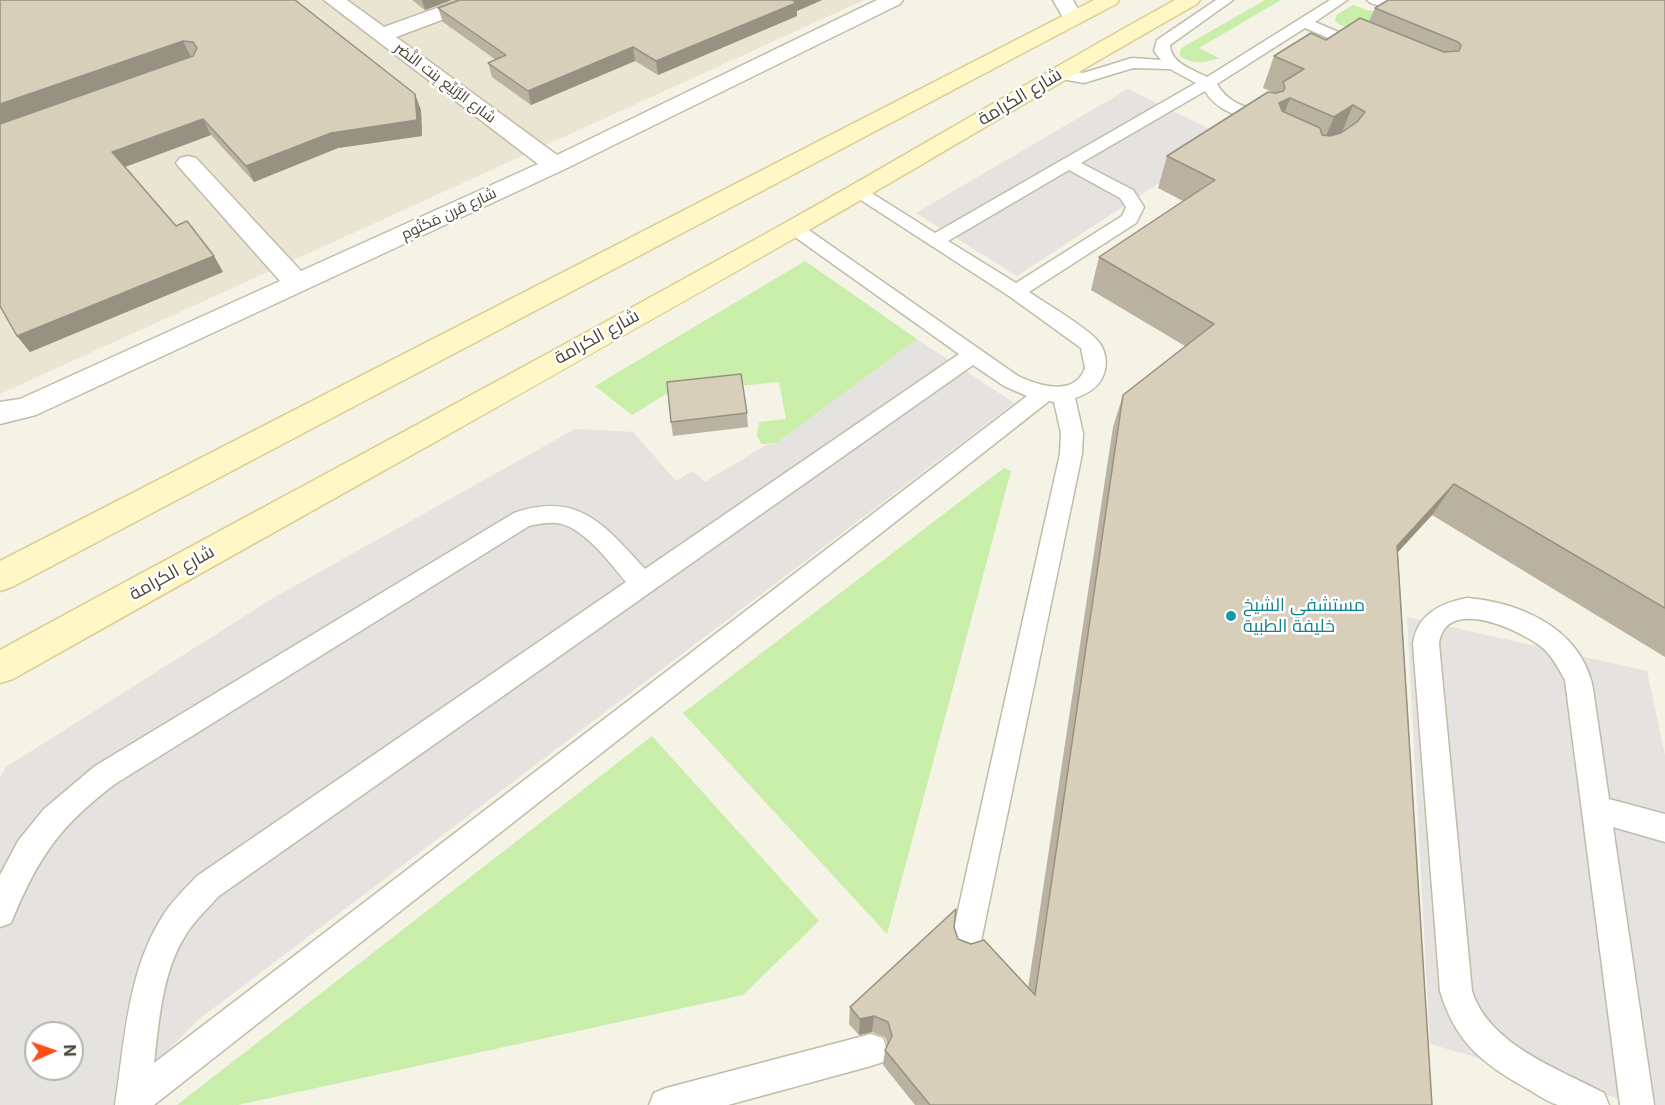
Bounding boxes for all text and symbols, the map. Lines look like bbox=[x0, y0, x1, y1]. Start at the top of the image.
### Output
street label: شارع الرُّبَيِّع بِنت النَّضر bbox=[391, 39, 499, 127]
street label: شارع الكرامة bbox=[974, 64, 1066, 130]
street label: شارع قرن مَكتُوم bbox=[398, 184, 500, 244]
street label: شارع الكرامة bbox=[551, 305, 643, 369]
street label: شارع الكرامة bbox=[126, 541, 218, 605]
place label: مستشفي الشيخ خليفة الطبية bbox=[1243, 595, 1365, 638]
marker: مستشفي الشيخ خليفة الطبية bbox=[1224, 609, 1238, 623]
north arrow bbox=[24, 1021, 84, 1081]
text: N bbox=[60, 1044, 80, 1057]

